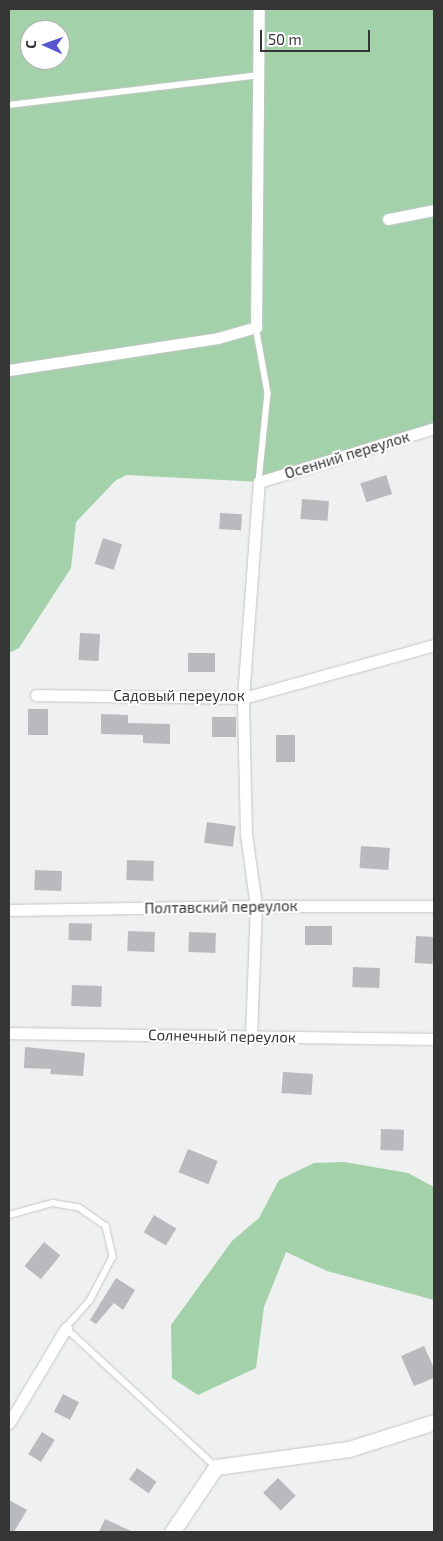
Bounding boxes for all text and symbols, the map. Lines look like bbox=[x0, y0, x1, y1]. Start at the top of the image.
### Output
north arrow bbox=[20, 20, 70, 70]
scale bar bbox=[263, 20, 373, 52]
text: 50 m bbox=[268, 30, 302, 48]
text: С bbox=[22, 40, 39, 49]
street label: Осенний переулок bbox=[282, 427, 412, 483]
street label: Садовый переулок bbox=[113, 687, 245, 705]
street label: Полтавский переулок bbox=[144, 897, 298, 917]
street label: Солнечный переулок bbox=[148, 1026, 296, 1046]

